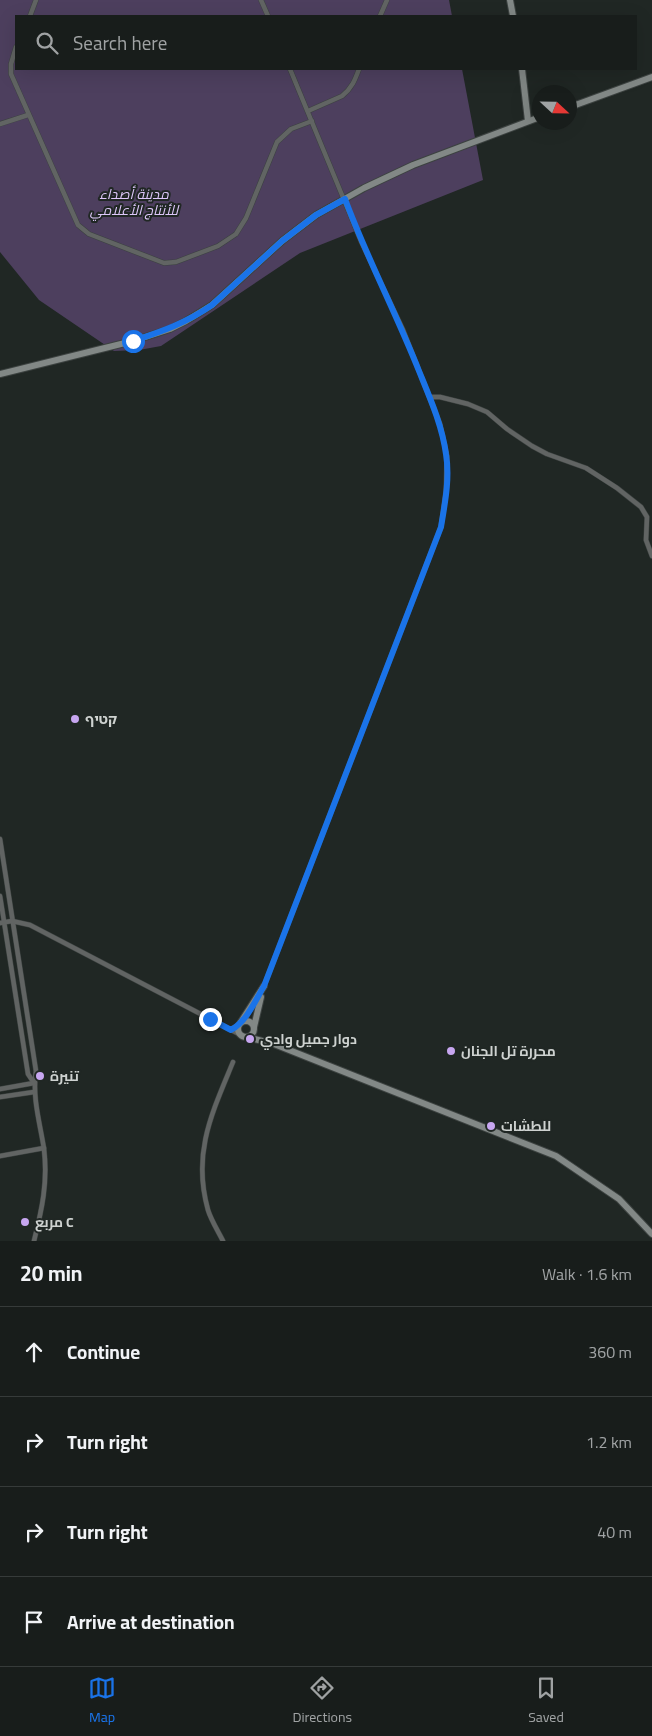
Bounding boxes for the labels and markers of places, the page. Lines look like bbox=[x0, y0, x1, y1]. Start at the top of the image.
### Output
place label: קטיף bbox=[85, 706, 117, 732]
marker: קטיף bbox=[69, 713, 81, 725]
place label: دوار جميل وادي bbox=[260, 1026, 357, 1052]
marker: دوار جميل وادي bbox=[244, 1033, 256, 1045]
place label: محررة تل الجنان bbox=[461, 1038, 556, 1064]
marker: محررة تل الجنان bbox=[445, 1045, 457, 1057]
place label: تنيرة bbox=[50, 1063, 80, 1089]
marker: تنيرة bbox=[34, 1070, 46, 1082]
place label: للطشات bbox=[501, 1113, 551, 1139]
marker: للطشات bbox=[485, 1120, 497, 1132]
place label: مربع C bbox=[35, 1209, 74, 1235]
marker: مربع C bbox=[19, 1216, 31, 1228]

